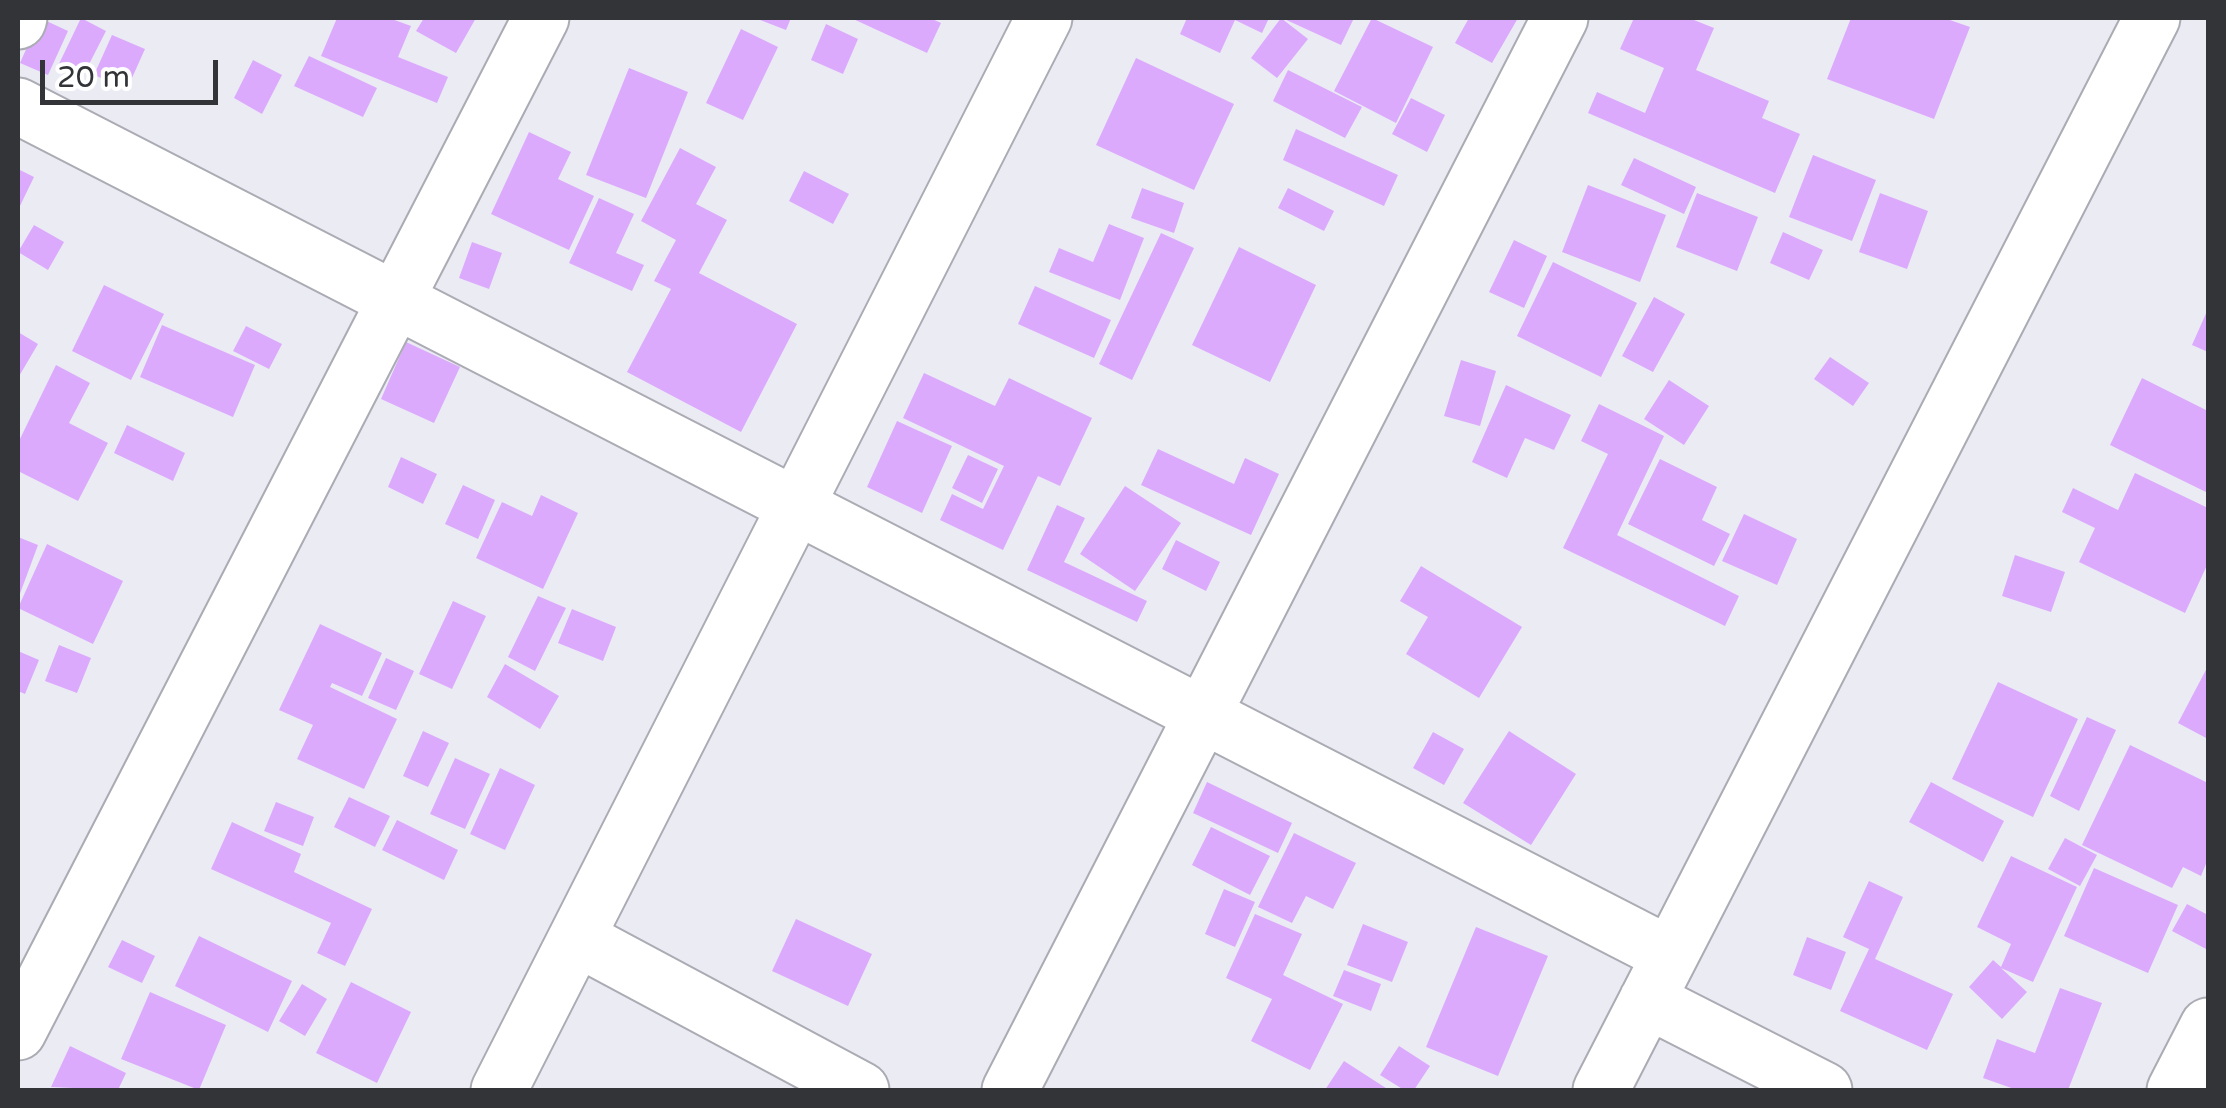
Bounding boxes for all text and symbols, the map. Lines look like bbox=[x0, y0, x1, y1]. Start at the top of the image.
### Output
scale bar bbox=[45, 40, 222, 102]
text: 20 m bbox=[57, 59, 130, 96]

